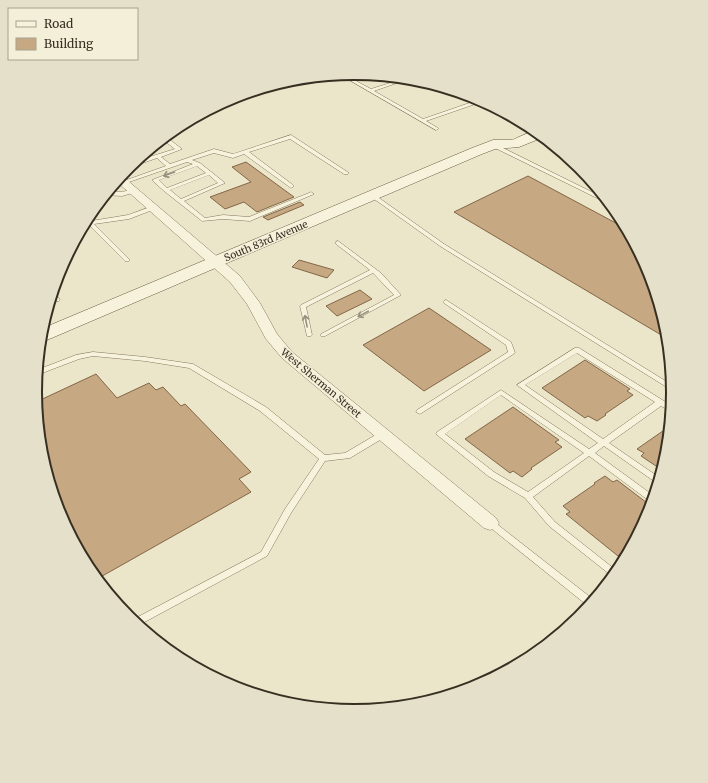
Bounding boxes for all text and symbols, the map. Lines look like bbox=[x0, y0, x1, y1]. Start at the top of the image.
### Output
legend bbox=[8, 8, 138, 60]
text: Road bbox=[44, 16, 73, 31]
text: Building bbox=[44, 36, 94, 51]
one-way arrow bbox=[164, 171, 176, 179]
street label: South 83rd Avenue bbox=[222, 217, 310, 265]
one-way arrow bbox=[357, 311, 369, 318]
one-way arrow bbox=[301, 315, 309, 328]
street label: West Sherman Street bbox=[277, 345, 364, 421]

